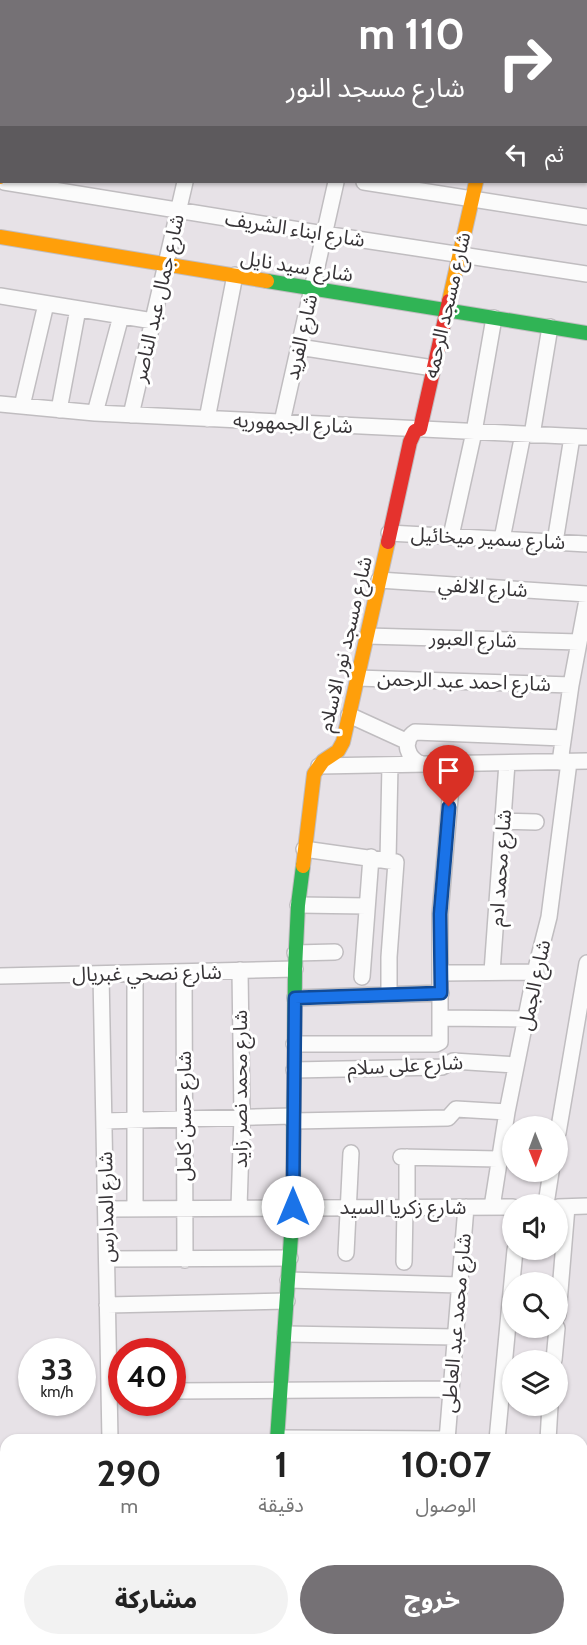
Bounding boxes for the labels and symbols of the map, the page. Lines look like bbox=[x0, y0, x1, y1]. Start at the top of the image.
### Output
street label: شارع ابناء الشريف bbox=[223, 206, 367, 255]
street label: شارع جمال عبد الناصر bbox=[127, 212, 192, 386]
street label: شارع مسجد الرحمه bbox=[419, 230, 478, 381]
street label: شارع سيد نايل bbox=[239, 245, 355, 290]
street label: شارع الفريد bbox=[279, 292, 325, 383]
street label: شارع الجمهوريه bbox=[232, 408, 353, 441]
street label: شارع سمير ميخائيل bbox=[410, 522, 566, 557]
street label: شارع مسجد نور الاسلام bbox=[313, 554, 380, 735]
street label: شارع الالفي bbox=[437, 572, 529, 606]
street label: شارع العبور bbox=[428, 625, 517, 656]
street label: شارع احمد عبد الرحمن bbox=[377, 666, 551, 699]
pin bbox=[423, 745, 474, 807]
street label: شارع محمد ادم bbox=[484, 809, 519, 928]
street label: شارع الجمل bbox=[513, 937, 558, 1033]
street label: شارع نصحي غبريال bbox=[72, 960, 222, 990]
street label: شارع محمد نصر زايد bbox=[228, 1010, 255, 1168]
street label: شارع على سلام bbox=[346, 1050, 464, 1083]
street label: شارع حسن كامل bbox=[172, 1051, 199, 1181]
north arrow bbox=[502, 1116, 568, 1182]
street label: شارع المدارس bbox=[93, 1151, 122, 1263]
position arrow bbox=[261, 1175, 325, 1239]
street label: شارع زكريا السيد bbox=[340, 1195, 466, 1222]
street label: شارع محمد عبد العاطى bbox=[436, 1232, 479, 1414]
speed limit sign: 40 bbox=[108, 1338, 186, 1416]

